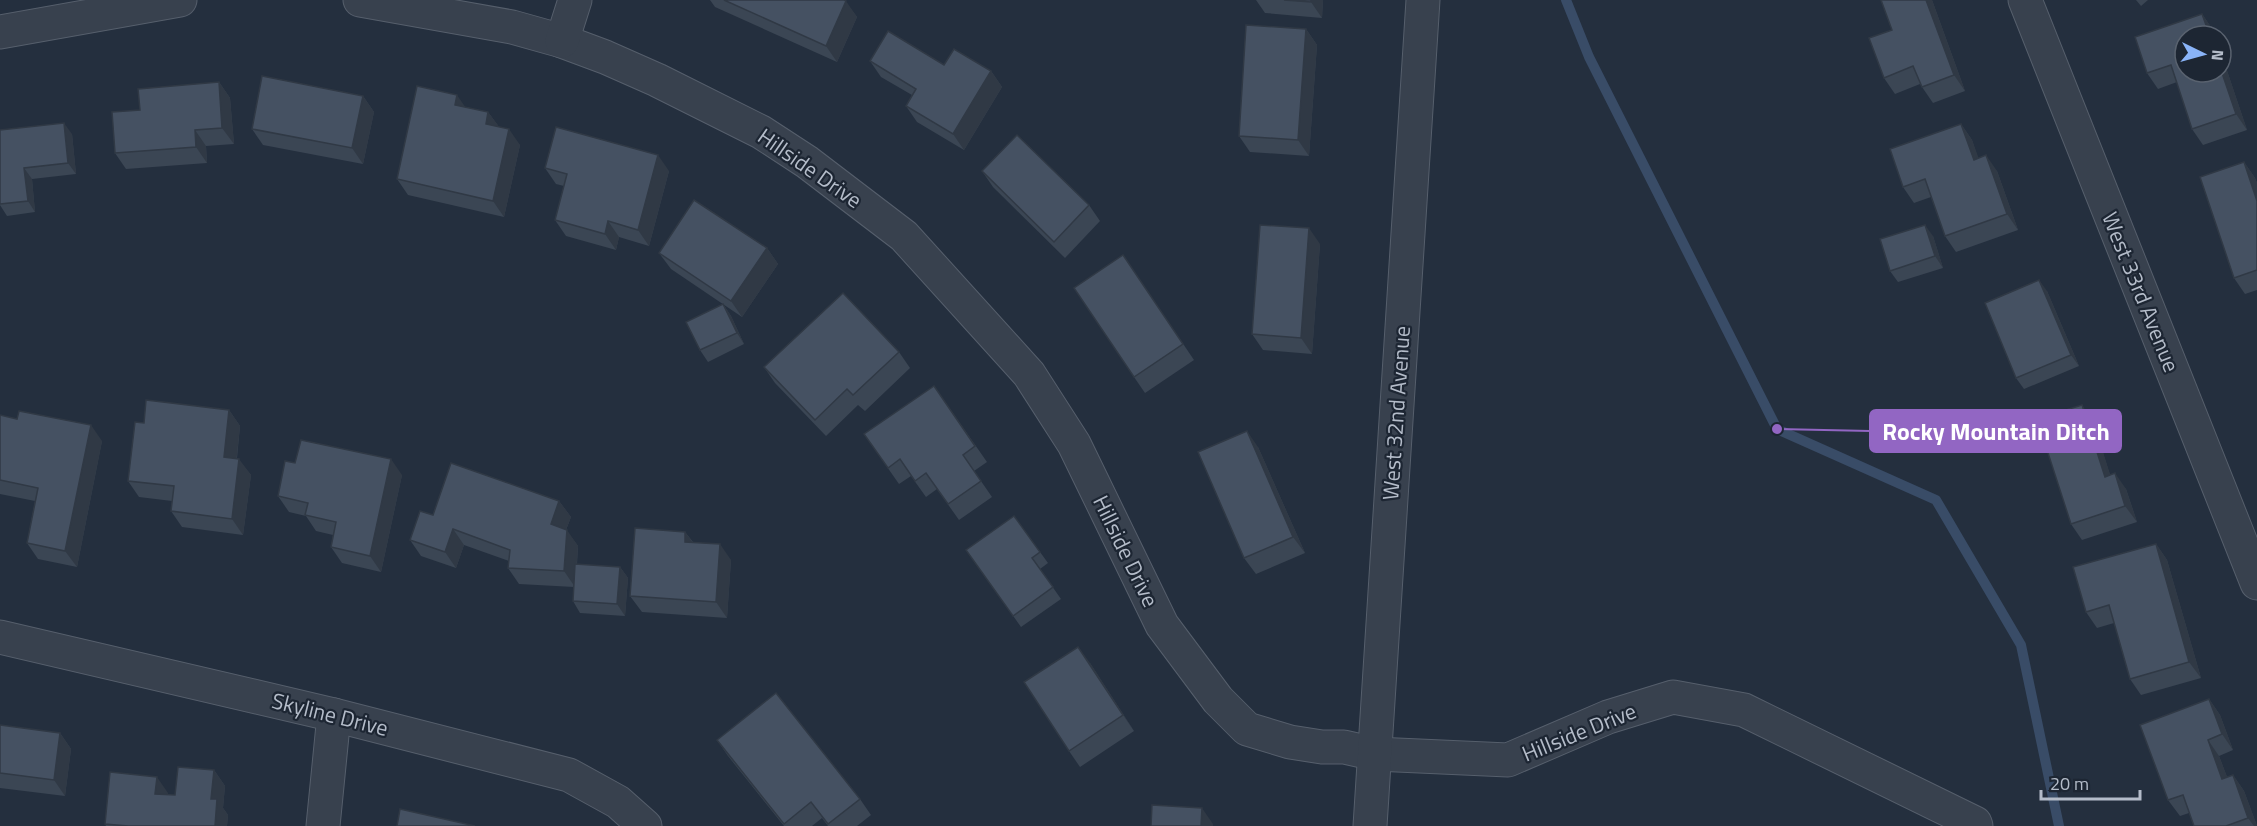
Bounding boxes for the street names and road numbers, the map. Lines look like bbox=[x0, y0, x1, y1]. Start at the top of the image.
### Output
street label: Hillside Drive bbox=[751, 119, 869, 217]
street label: West 33rd Avenue bbox=[2093, 207, 2189, 377]
street label: West 32nd Avenue bbox=[1373, 325, 1419, 501]
street label: Hillside Drive bbox=[1084, 489, 1168, 613]
street label: Skyline Drive bbox=[268, 683, 392, 745]
street label: Hillside Drive bbox=[1517, 694, 1641, 770]

